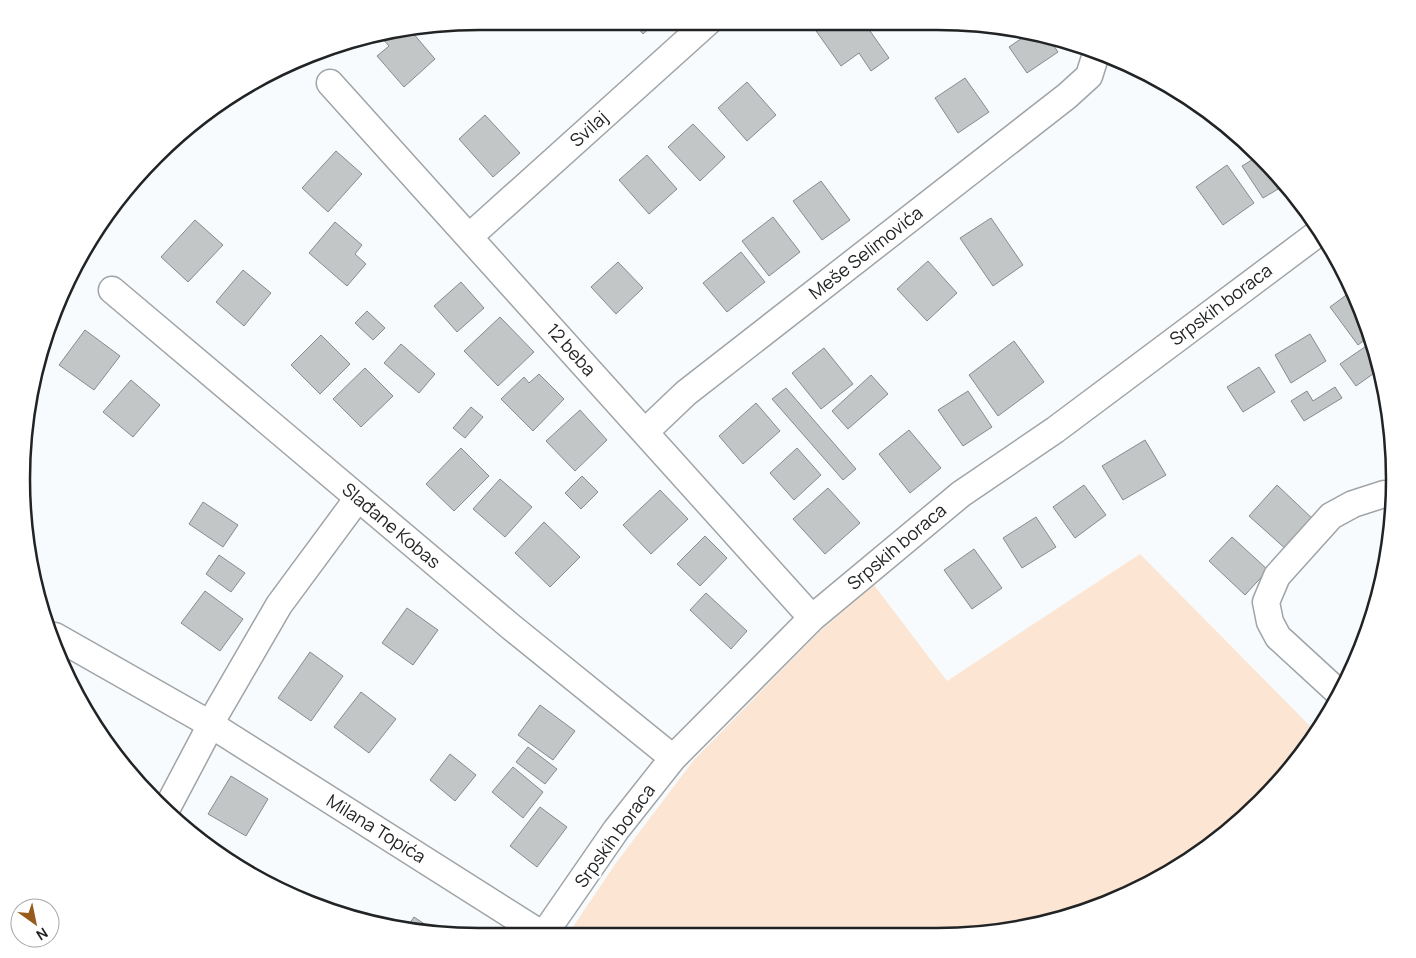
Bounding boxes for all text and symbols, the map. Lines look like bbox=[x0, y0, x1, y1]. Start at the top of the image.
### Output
street label: Svilaj bbox=[564, 105, 612, 152]
street label: Meše Selimovića bbox=[804, 200, 927, 304]
street label: Srpskih boraca bbox=[1164, 258, 1276, 351]
street label: 12 beba bbox=[542, 318, 602, 381]
street label: Slađane Kobas bbox=[337, 477, 446, 573]
street label: Srpskih boraca bbox=[842, 498, 951, 595]
street label: Srpskih boraca bbox=[569, 779, 660, 892]
street label: Milana Topića bbox=[322, 788, 431, 868]
north arrow bbox=[10, 898, 60, 948]
text: N bbox=[33, 924, 52, 945]

